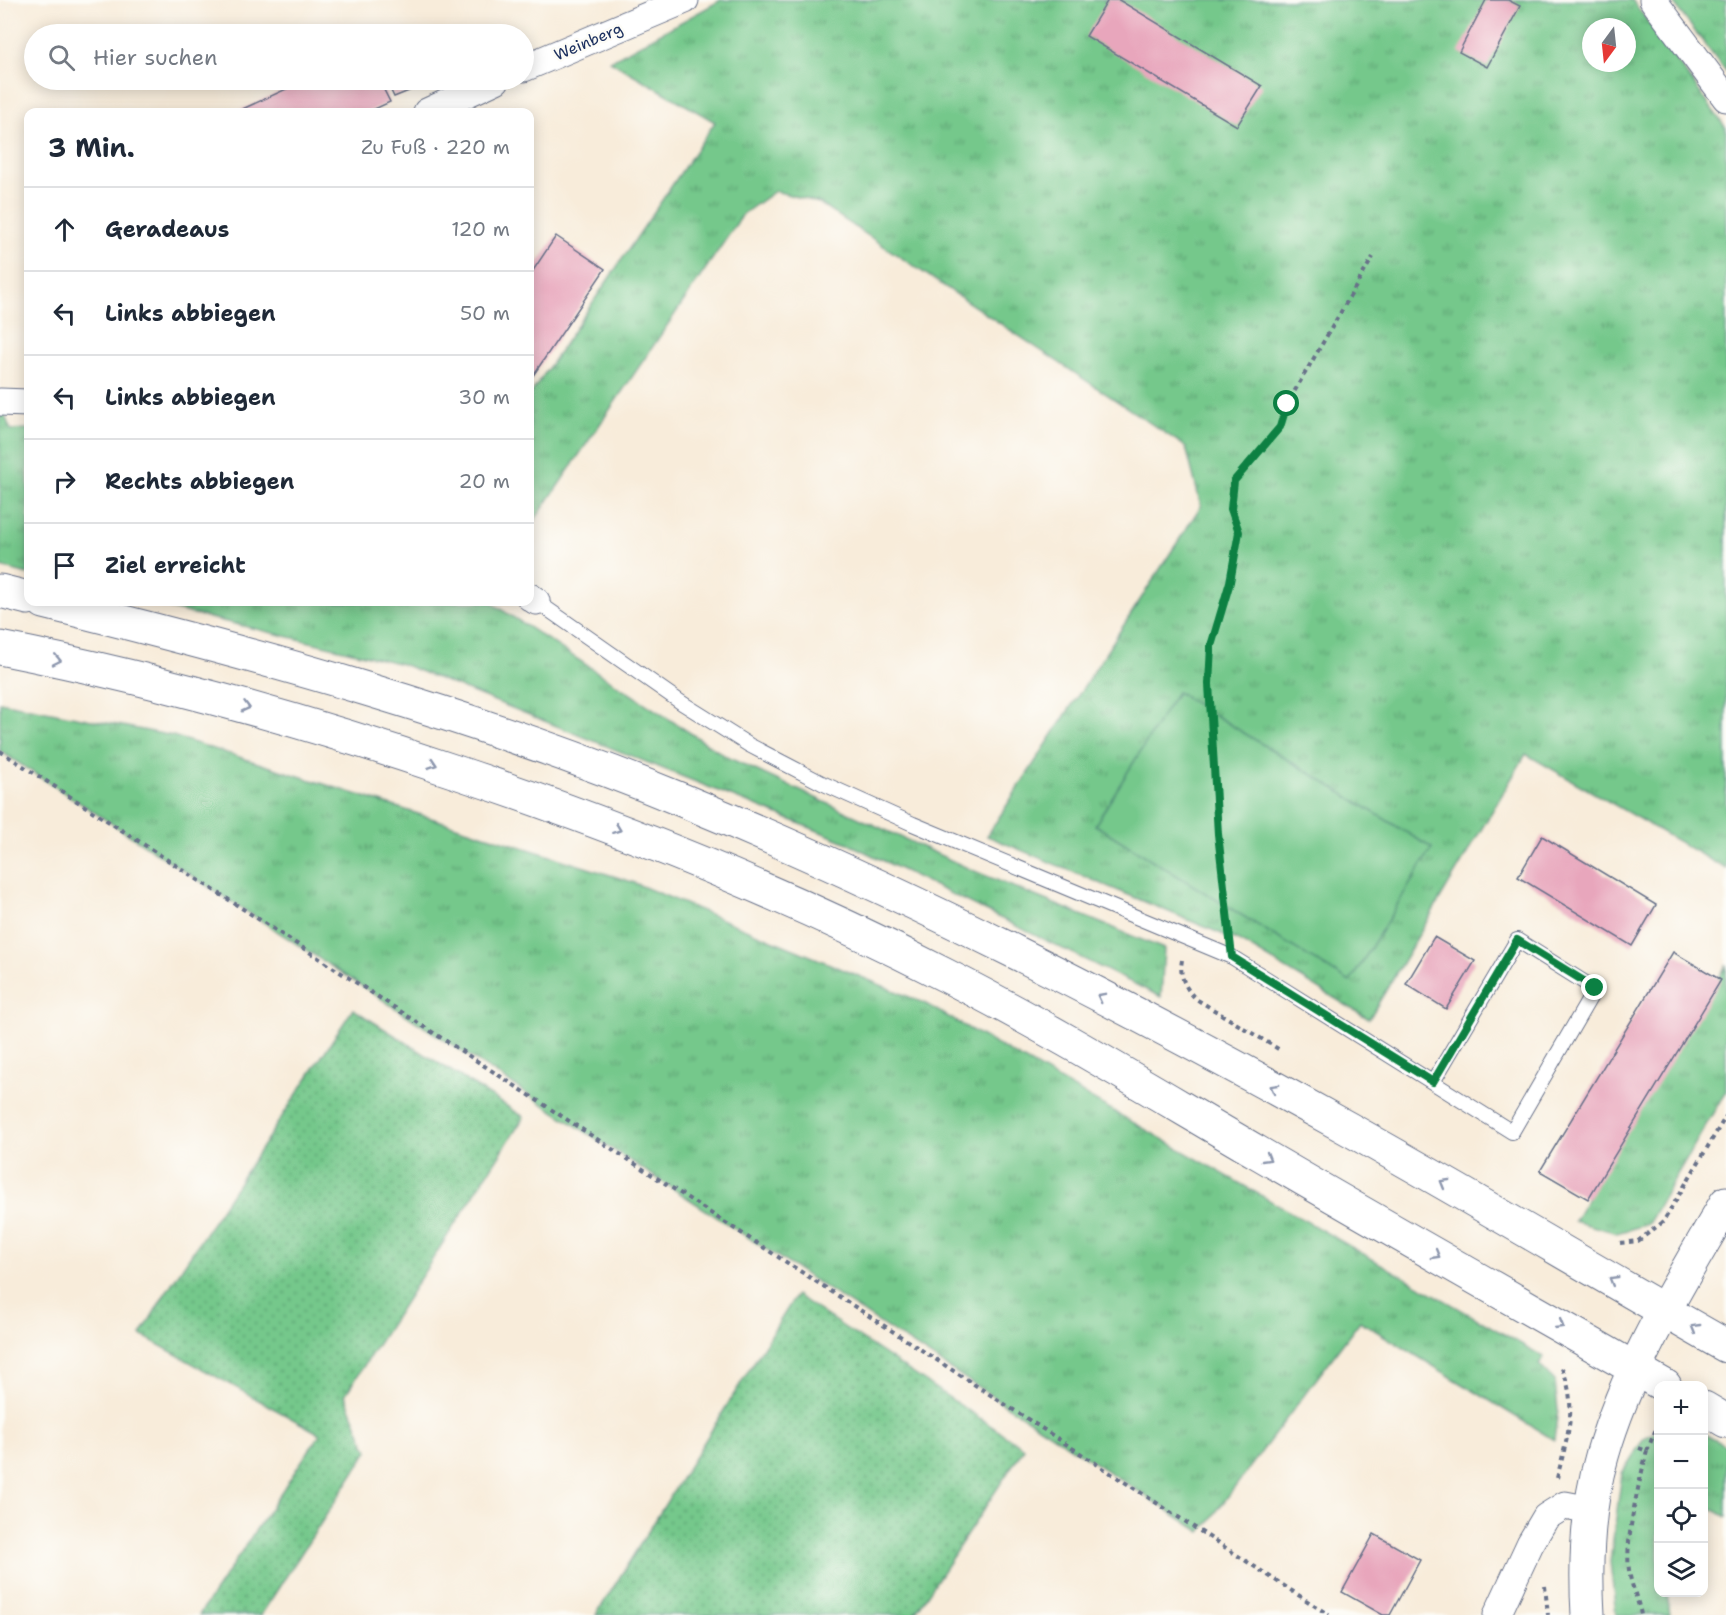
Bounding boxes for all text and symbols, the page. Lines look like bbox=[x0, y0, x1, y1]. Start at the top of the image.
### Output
street label: Weinberg bbox=[551, 18, 626, 65]
north arrow bbox=[1582, 18, 1636, 72]
search box bbox=[24, 24, 534, 90]
icon: search bbox=[45, 41, 78, 74]
text: Hier suchen bbox=[93, 43, 218, 72]
text: 3 Min. bbox=[48, 130, 135, 165]
text: Zu Fuß · 220 m bbox=[361, 134, 510, 160]
icon: ahead bbox=[48, 213, 81, 246]
text: Geradeaus bbox=[105, 215, 229, 244]
text: 120 m bbox=[451, 216, 510, 242]
icon: left bbox=[48, 297, 81, 330]
text: Links abbiegen bbox=[105, 299, 276, 328]
text: 50 m bbox=[460, 300, 510, 326]
icon: left bbox=[48, 381, 81, 414]
text: Links abbiegen bbox=[105, 383, 276, 412]
text: 30 m bbox=[458, 384, 510, 410]
route start bbox=[1273, 390, 1299, 416]
icon: right bbox=[48, 465, 81, 498]
text: Rechts abbiegen bbox=[105, 467, 294, 496]
text: 20 m bbox=[459, 468, 510, 494]
icon: arrive bbox=[48, 549, 81, 582]
text: Ziel erreicht bbox=[105, 551, 246, 580]
one-way arrow bbox=[52, 653, 62, 666]
one-way arrow bbox=[241, 700, 251, 713]
one-way arrow bbox=[427, 757, 438, 769]
one-way arrow bbox=[611, 822, 621, 835]
route end bbox=[1581, 974, 1607, 1000]
one-way arrow bbox=[1097, 993, 1108, 1004]
one-way arrow bbox=[1270, 1084, 1280, 1095]
one-way arrow bbox=[1261, 1151, 1271, 1162]
one-way arrow bbox=[1440, 1179, 1450, 1190]
one-way arrow bbox=[1430, 1247, 1440, 1259]
one-way arrow bbox=[1609, 1275, 1619, 1287]
one-way arrow bbox=[1554, 1318, 1564, 1329]
one-way arrow bbox=[1691, 1324, 1701, 1336]
map controls bbox=[1654, 1381, 1708, 1597]
button: + bbox=[1654, 1381, 1708, 1435]
button: − bbox=[1654, 1435, 1708, 1489]
button: locate bbox=[1654, 1489, 1708, 1543]
button: layers bbox=[1654, 1543, 1708, 1597]

